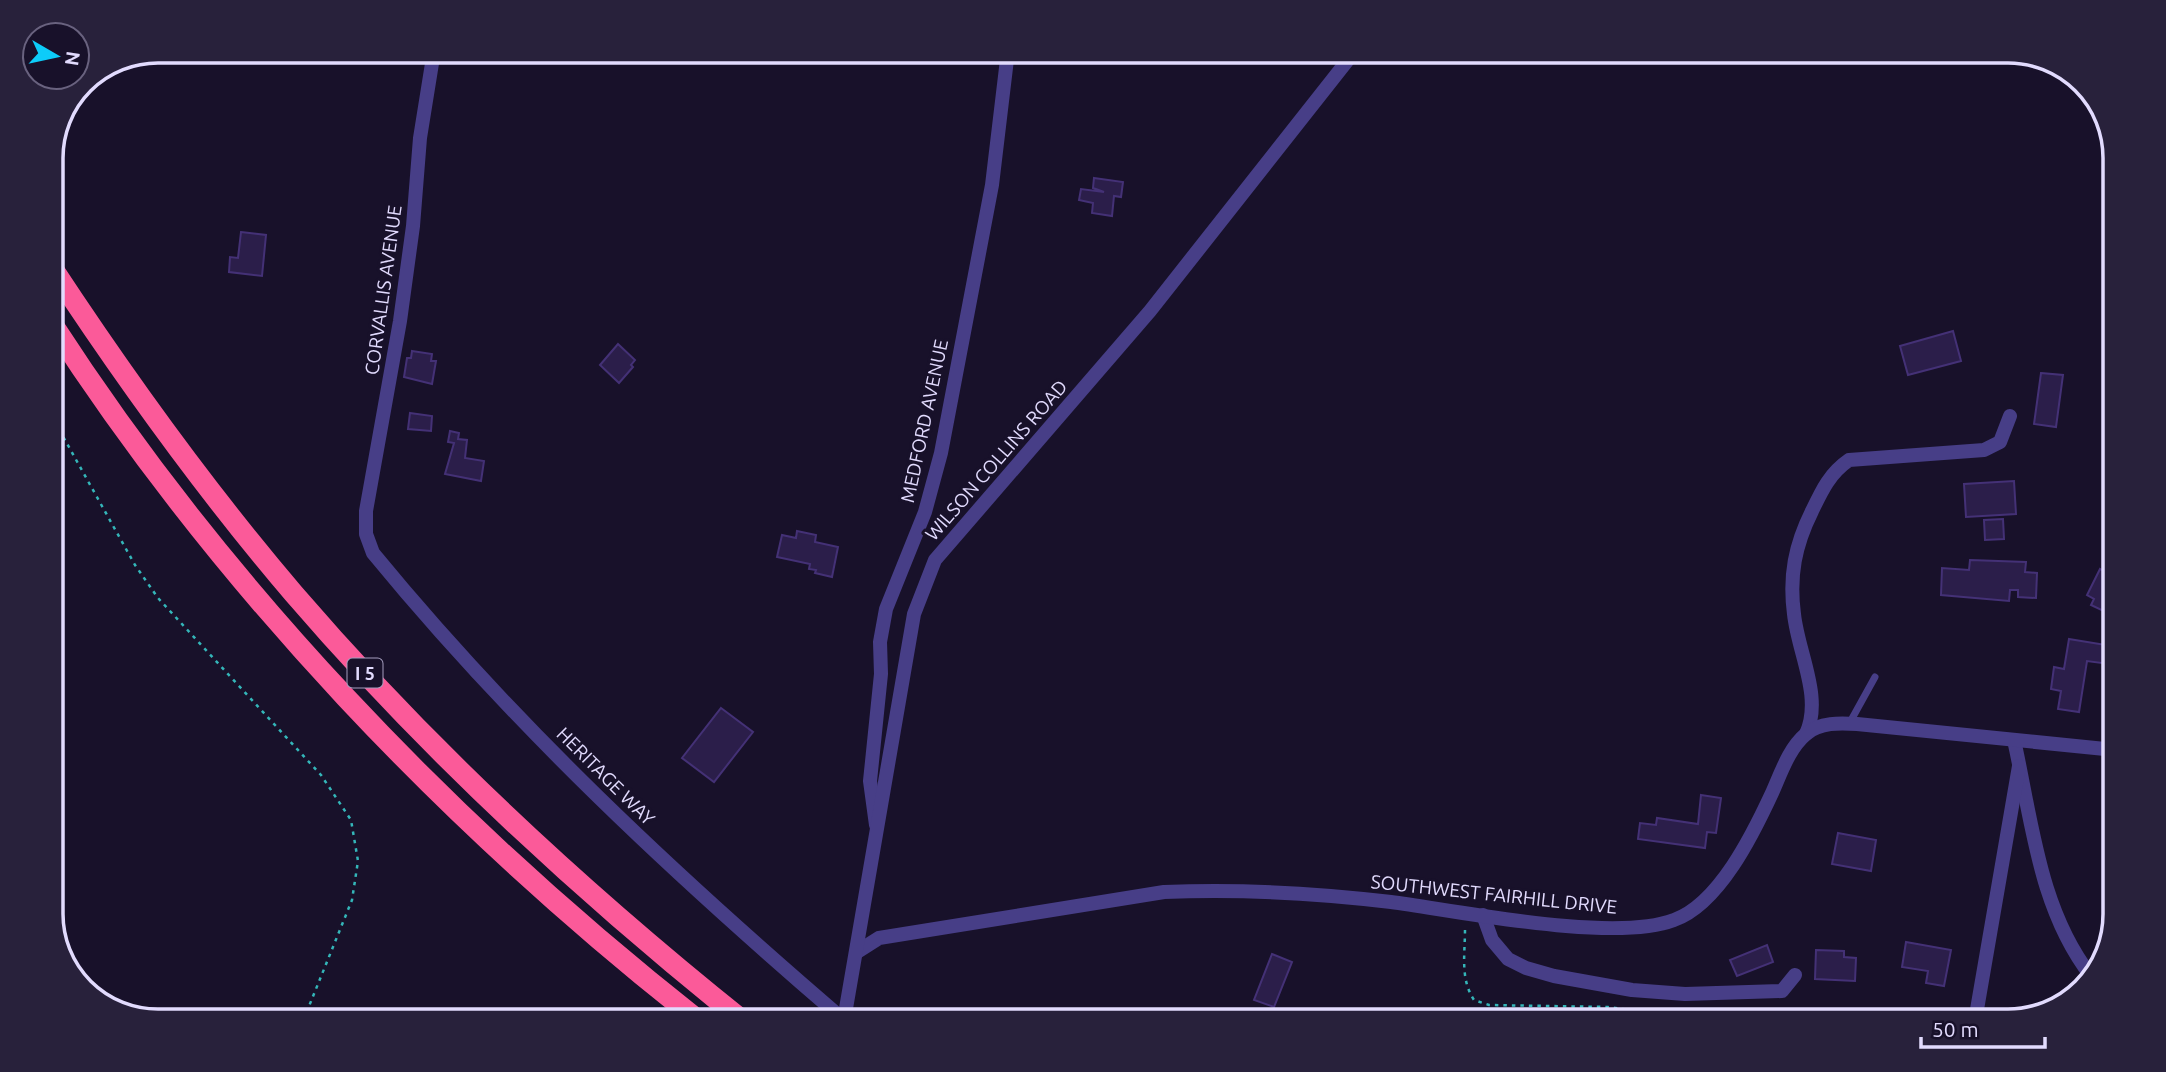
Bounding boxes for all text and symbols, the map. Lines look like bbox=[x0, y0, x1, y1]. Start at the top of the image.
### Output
north arrow bbox=[21, 21, 91, 91]
text: N bbox=[61, 50, 85, 67]
street label: CORVALLIS AVENUE bbox=[360, 204, 406, 376]
street label: MEDFORD AVENUE bbox=[896, 337, 952, 505]
street label: WILSON COLLINS ROAD bbox=[920, 375, 1072, 545]
road number: I 5 bbox=[348, 658, 382, 688]
street label: HERITAGE WAY bbox=[553, 723, 659, 829]
street label: SOUTHWEST FAIRHILL DRIVE bbox=[1370, 870, 1618, 918]
scale bar bbox=[1921, 1006, 2045, 1050]
text: 50 m bbox=[1932, 1017, 1979, 1041]

